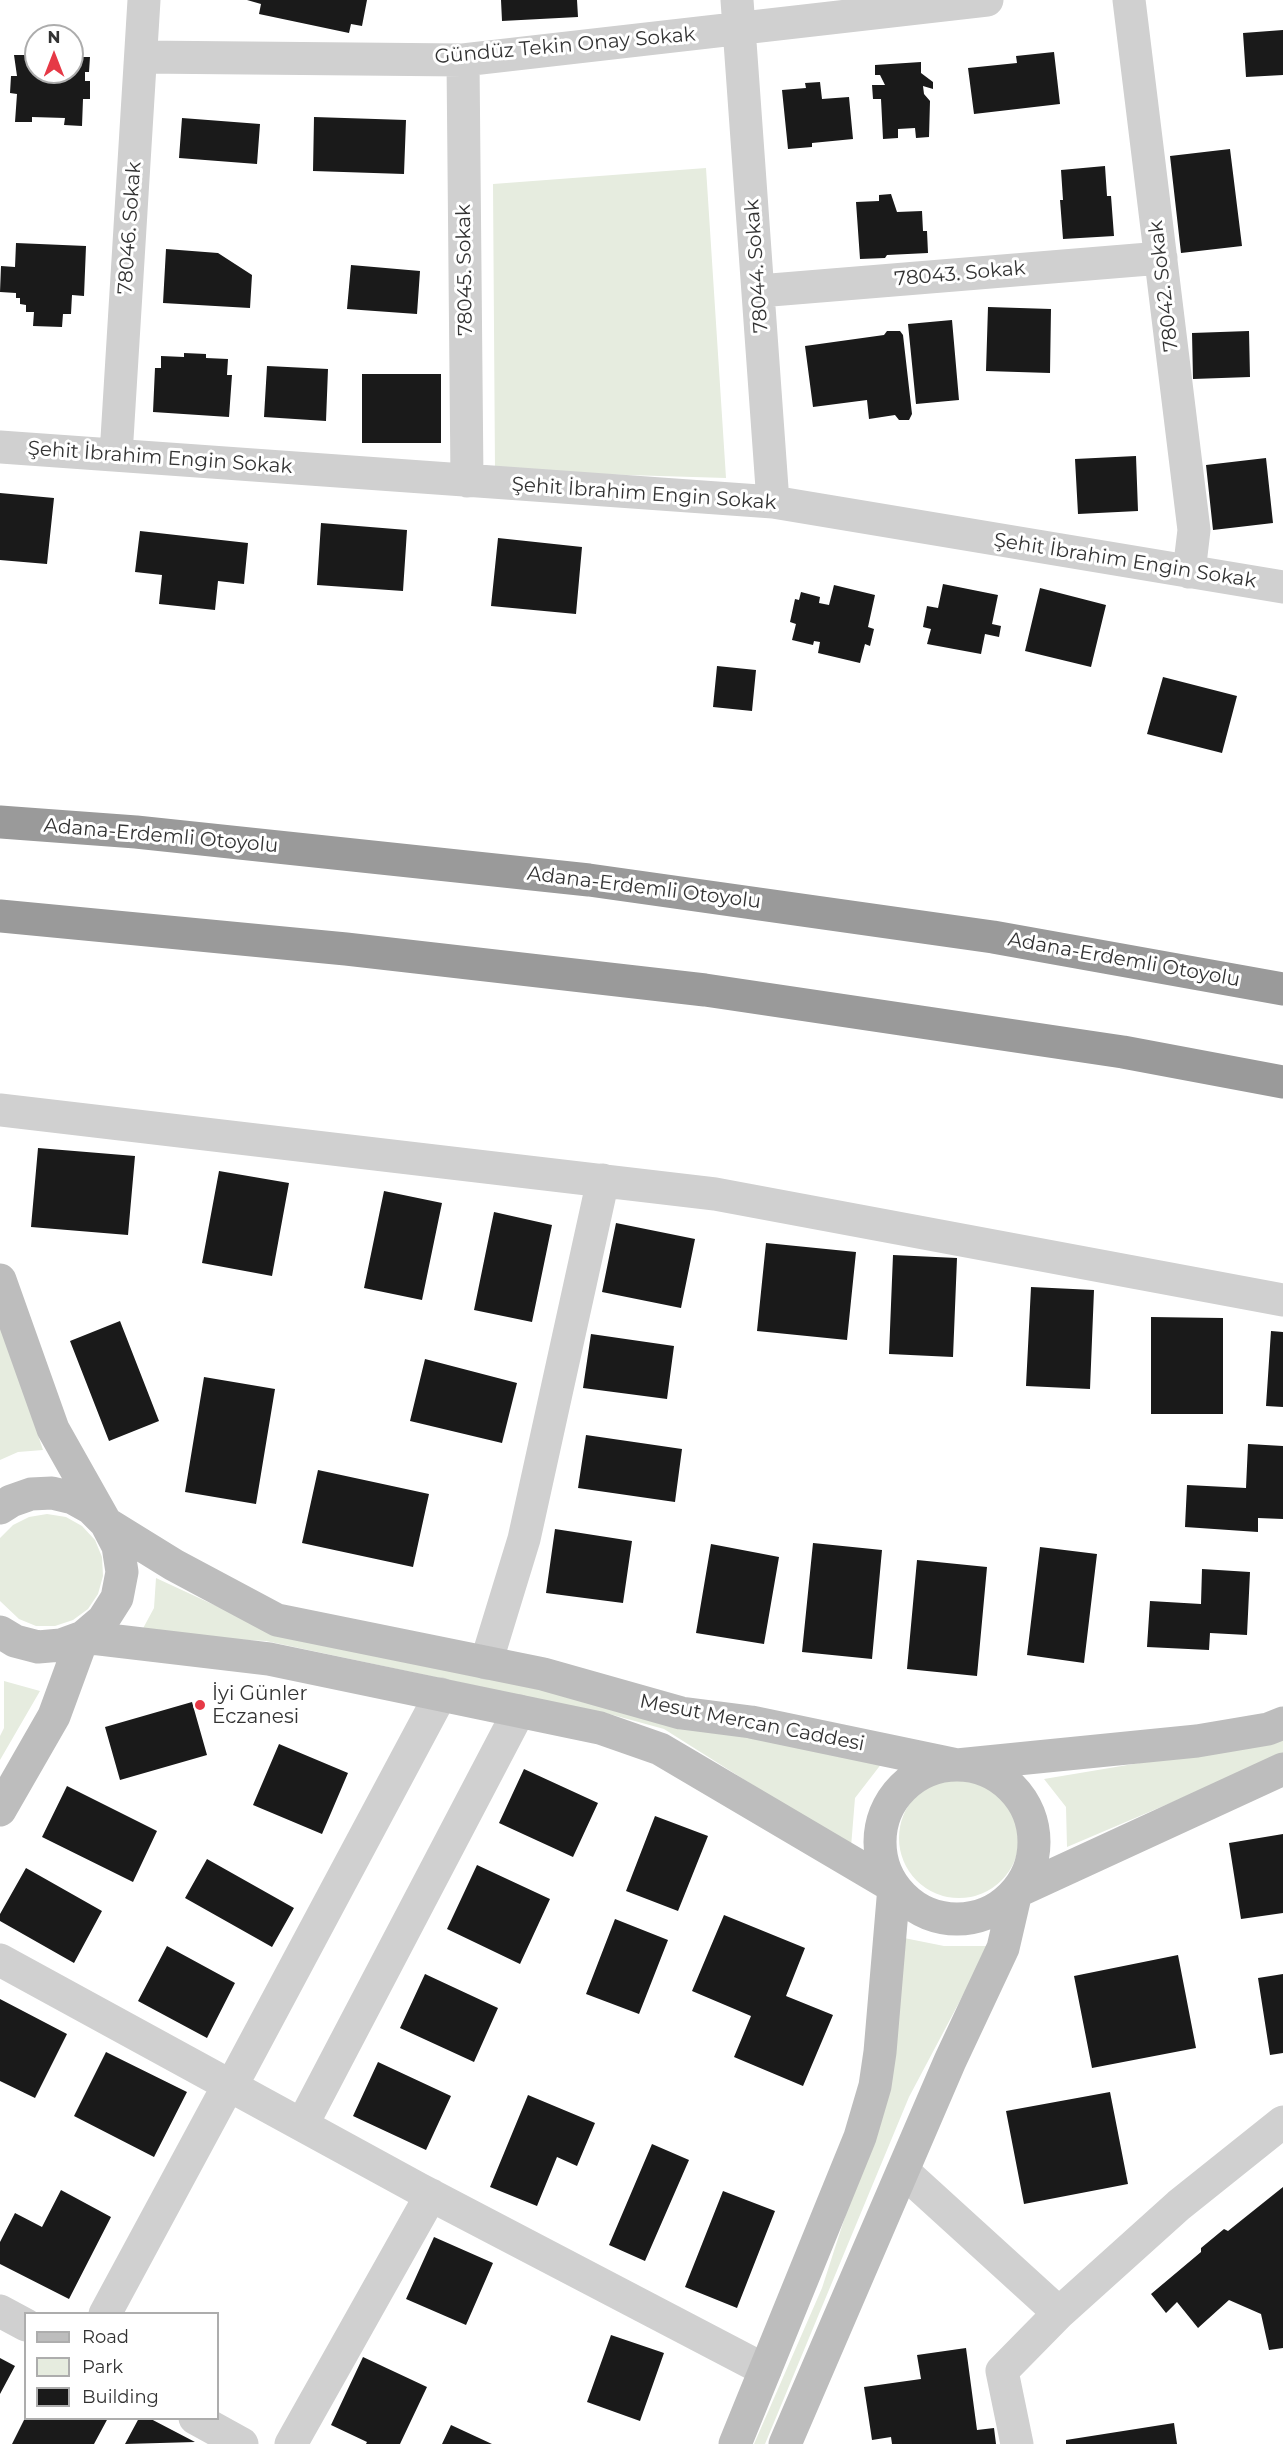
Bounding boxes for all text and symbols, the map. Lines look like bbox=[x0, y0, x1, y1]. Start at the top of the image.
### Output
street label: Gündüz Tekin Onay Sokak bbox=[434, 23, 696, 69]
north arrow bbox=[24, 24, 84, 84]
text: N bbox=[48, 28, 60, 47]
street label: 78046. Sokak bbox=[113, 161, 147, 295]
street label: 78044. Sokak bbox=[740, 198, 774, 334]
street label: 78045. Sokak bbox=[452, 204, 478, 336]
street label: 78042. Sokak bbox=[1144, 219, 1184, 353]
street label: 78043. Sokak bbox=[893, 256, 1027, 292]
street label: Şehit İbrahim Engin Sokak bbox=[27, 437, 293, 479]
street label: Şehit İbrahim Engin Sokak bbox=[511, 473, 777, 515]
street label: Şehit İbrahim Engin Sokak bbox=[992, 528, 1258, 594]
street label: Adana-Erdemli Otoyolu bbox=[43, 814, 279, 858]
street label: Adana-Erdemli Otoyolu bbox=[526, 862, 762, 914]
street label: Adana-Erdemli Otoyolu bbox=[1006, 928, 1242, 992]
place label: İyi Günler Eczanesi bbox=[212, 1682, 307, 1729]
street label: Mesut Mercan Caddesi bbox=[637, 1689, 867, 1757]
marker: İyi Günler Eczanesi bbox=[193, 1698, 207, 1712]
legend bbox=[24, 2312, 219, 2420]
text: Road bbox=[82, 2326, 129, 2348]
text: Park bbox=[82, 2356, 123, 2378]
text: Building bbox=[82, 2386, 159, 2408]

